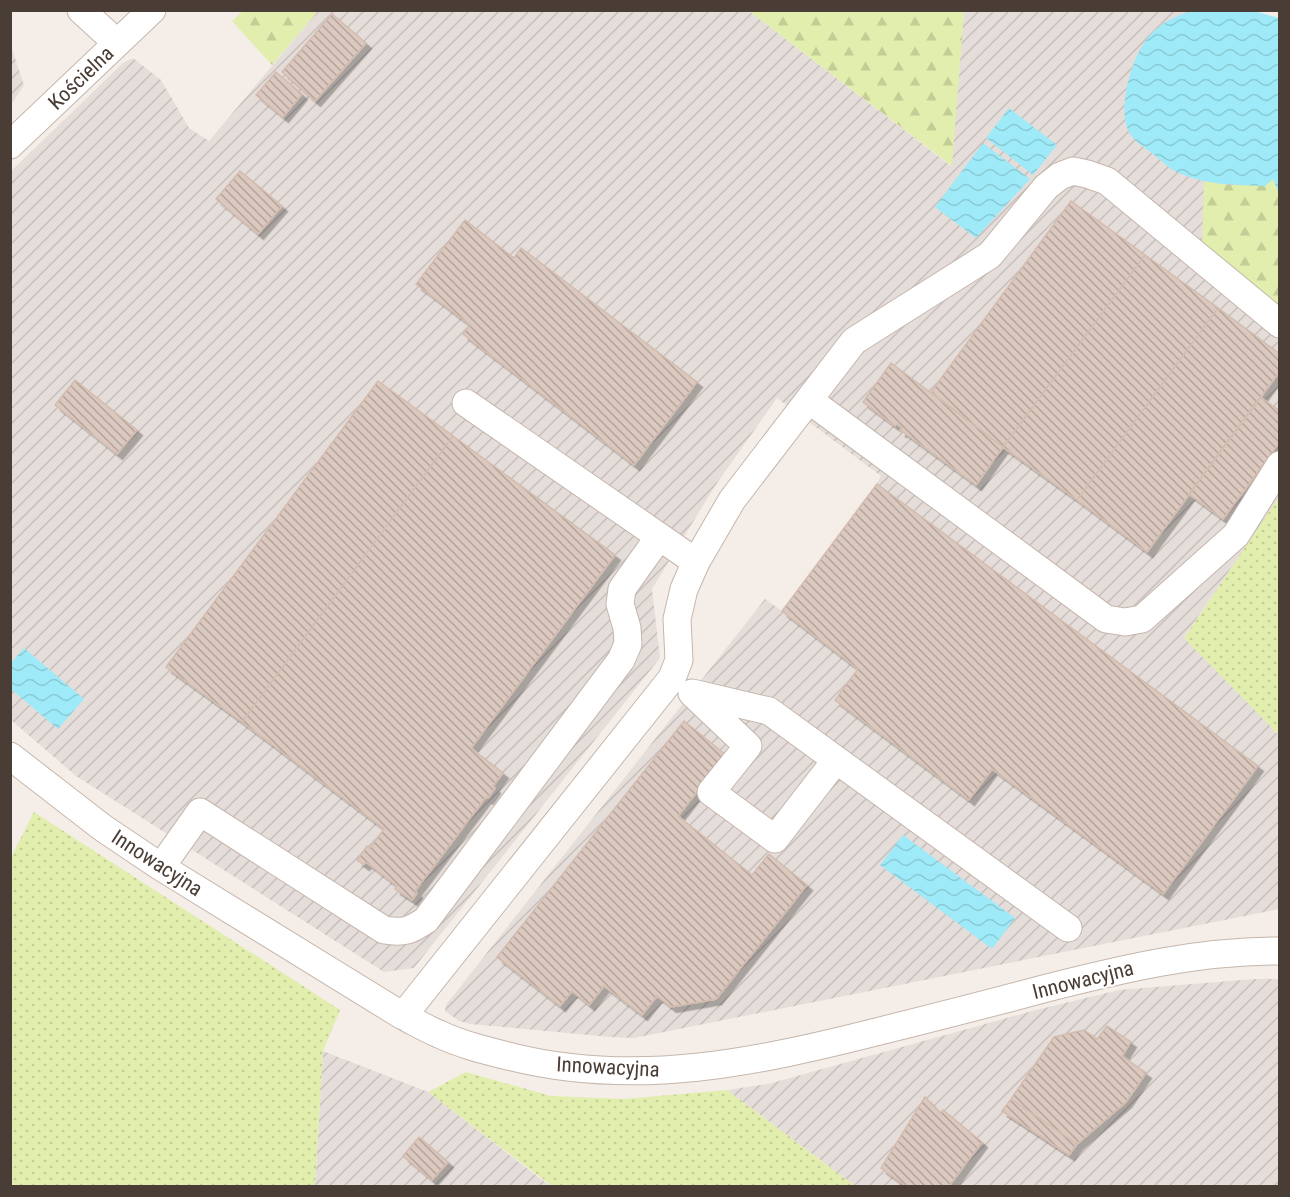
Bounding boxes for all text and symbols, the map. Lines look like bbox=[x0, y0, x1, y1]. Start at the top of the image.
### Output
street label: Kościelna bbox=[44, 41, 118, 115]
street label: Innowacyjna bbox=[107, 825, 207, 901]
street label: Innowacyjna bbox=[1030, 956, 1136, 1004]
street label: Innowacyjna bbox=[556, 1052, 660, 1082]

